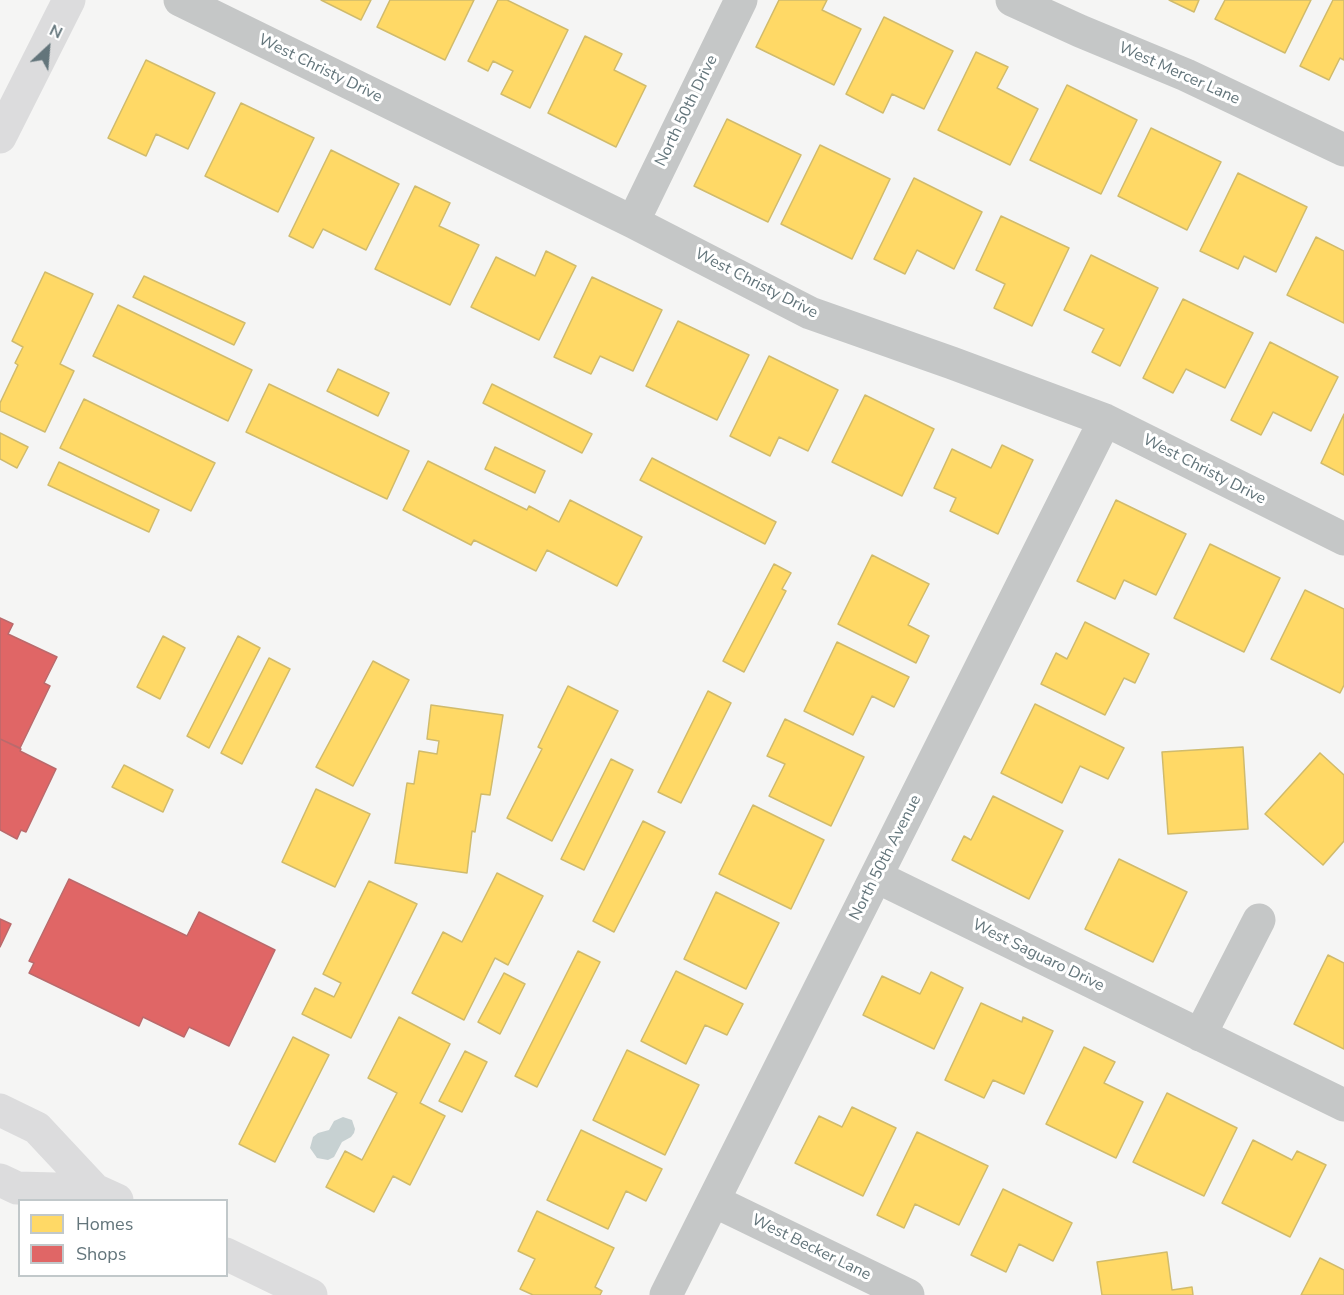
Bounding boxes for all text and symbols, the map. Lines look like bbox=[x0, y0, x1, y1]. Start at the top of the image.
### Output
north arrow bbox=[18, 18, 78, 78]
text: N bbox=[46, 19, 66, 44]
street label: West Christy Drive bbox=[255, 31, 385, 107]
street label: West Mercer Lane bbox=[1115, 39, 1243, 109]
street label: North 50th Drive bbox=[652, 52, 722, 170]
street label: West Christy Drive bbox=[691, 245, 821, 323]
street label: West Christy Drive bbox=[1139, 431, 1269, 509]
street label: North 50th Avenue bbox=[846, 792, 926, 924]
street label: West Saguaro Drive bbox=[969, 916, 1107, 996]
legend bbox=[18, 1199, 228, 1277]
street label: West Becker Lane bbox=[748, 1211, 874, 1285]
text: Homes bbox=[76, 1212, 133, 1236]
text: Shops bbox=[76, 1242, 126, 1266]

